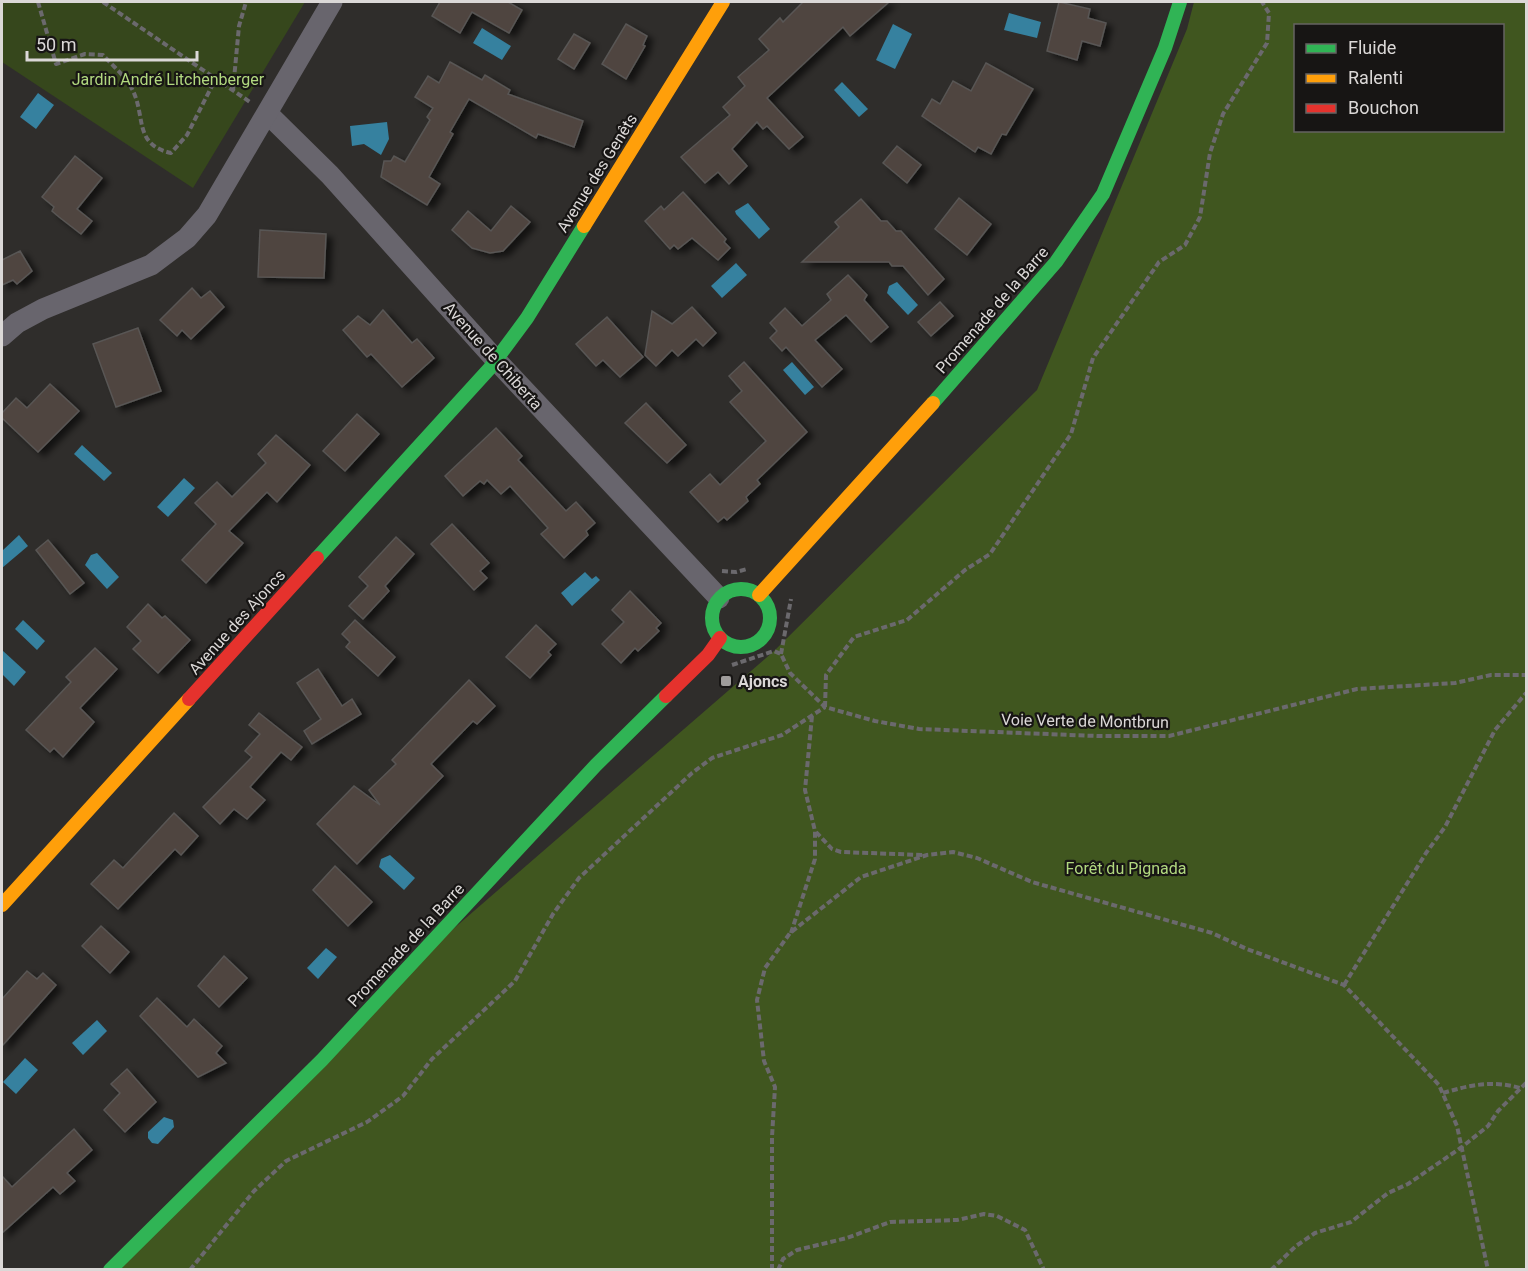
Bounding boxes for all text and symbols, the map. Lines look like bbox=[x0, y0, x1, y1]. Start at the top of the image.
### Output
scale bar bbox=[27, 24, 196, 62]
legend bbox=[1294, 24, 1504, 132]
text: 50 m bbox=[36, 34, 76, 55]
text: Fluide bbox=[1348, 37, 1396, 58]
text: Ralenti bbox=[1348, 67, 1403, 88]
park label: Jardin André Litchenberger bbox=[72, 70, 265, 89]
text: Bouchon bbox=[1348, 97, 1419, 118]
street label: Avenue des Genêts bbox=[553, 110, 641, 236]
street label: Promenade de la Barre bbox=[932, 243, 1052, 377]
street label: Avenue de Chiberta bbox=[440, 298, 546, 414]
street label: Avenue des Ajoncs bbox=[185, 566, 289, 678]
place label: Ajoncs bbox=[738, 672, 787, 691]
marker: Ajoncs bbox=[719, 674, 733, 688]
street label: Voie Verte de Montbrun bbox=[1001, 710, 1169, 732]
park label: Forêt du Pignada bbox=[1066, 859, 1186, 878]
street label: Promenade de la Barre bbox=[344, 879, 468, 1011]

